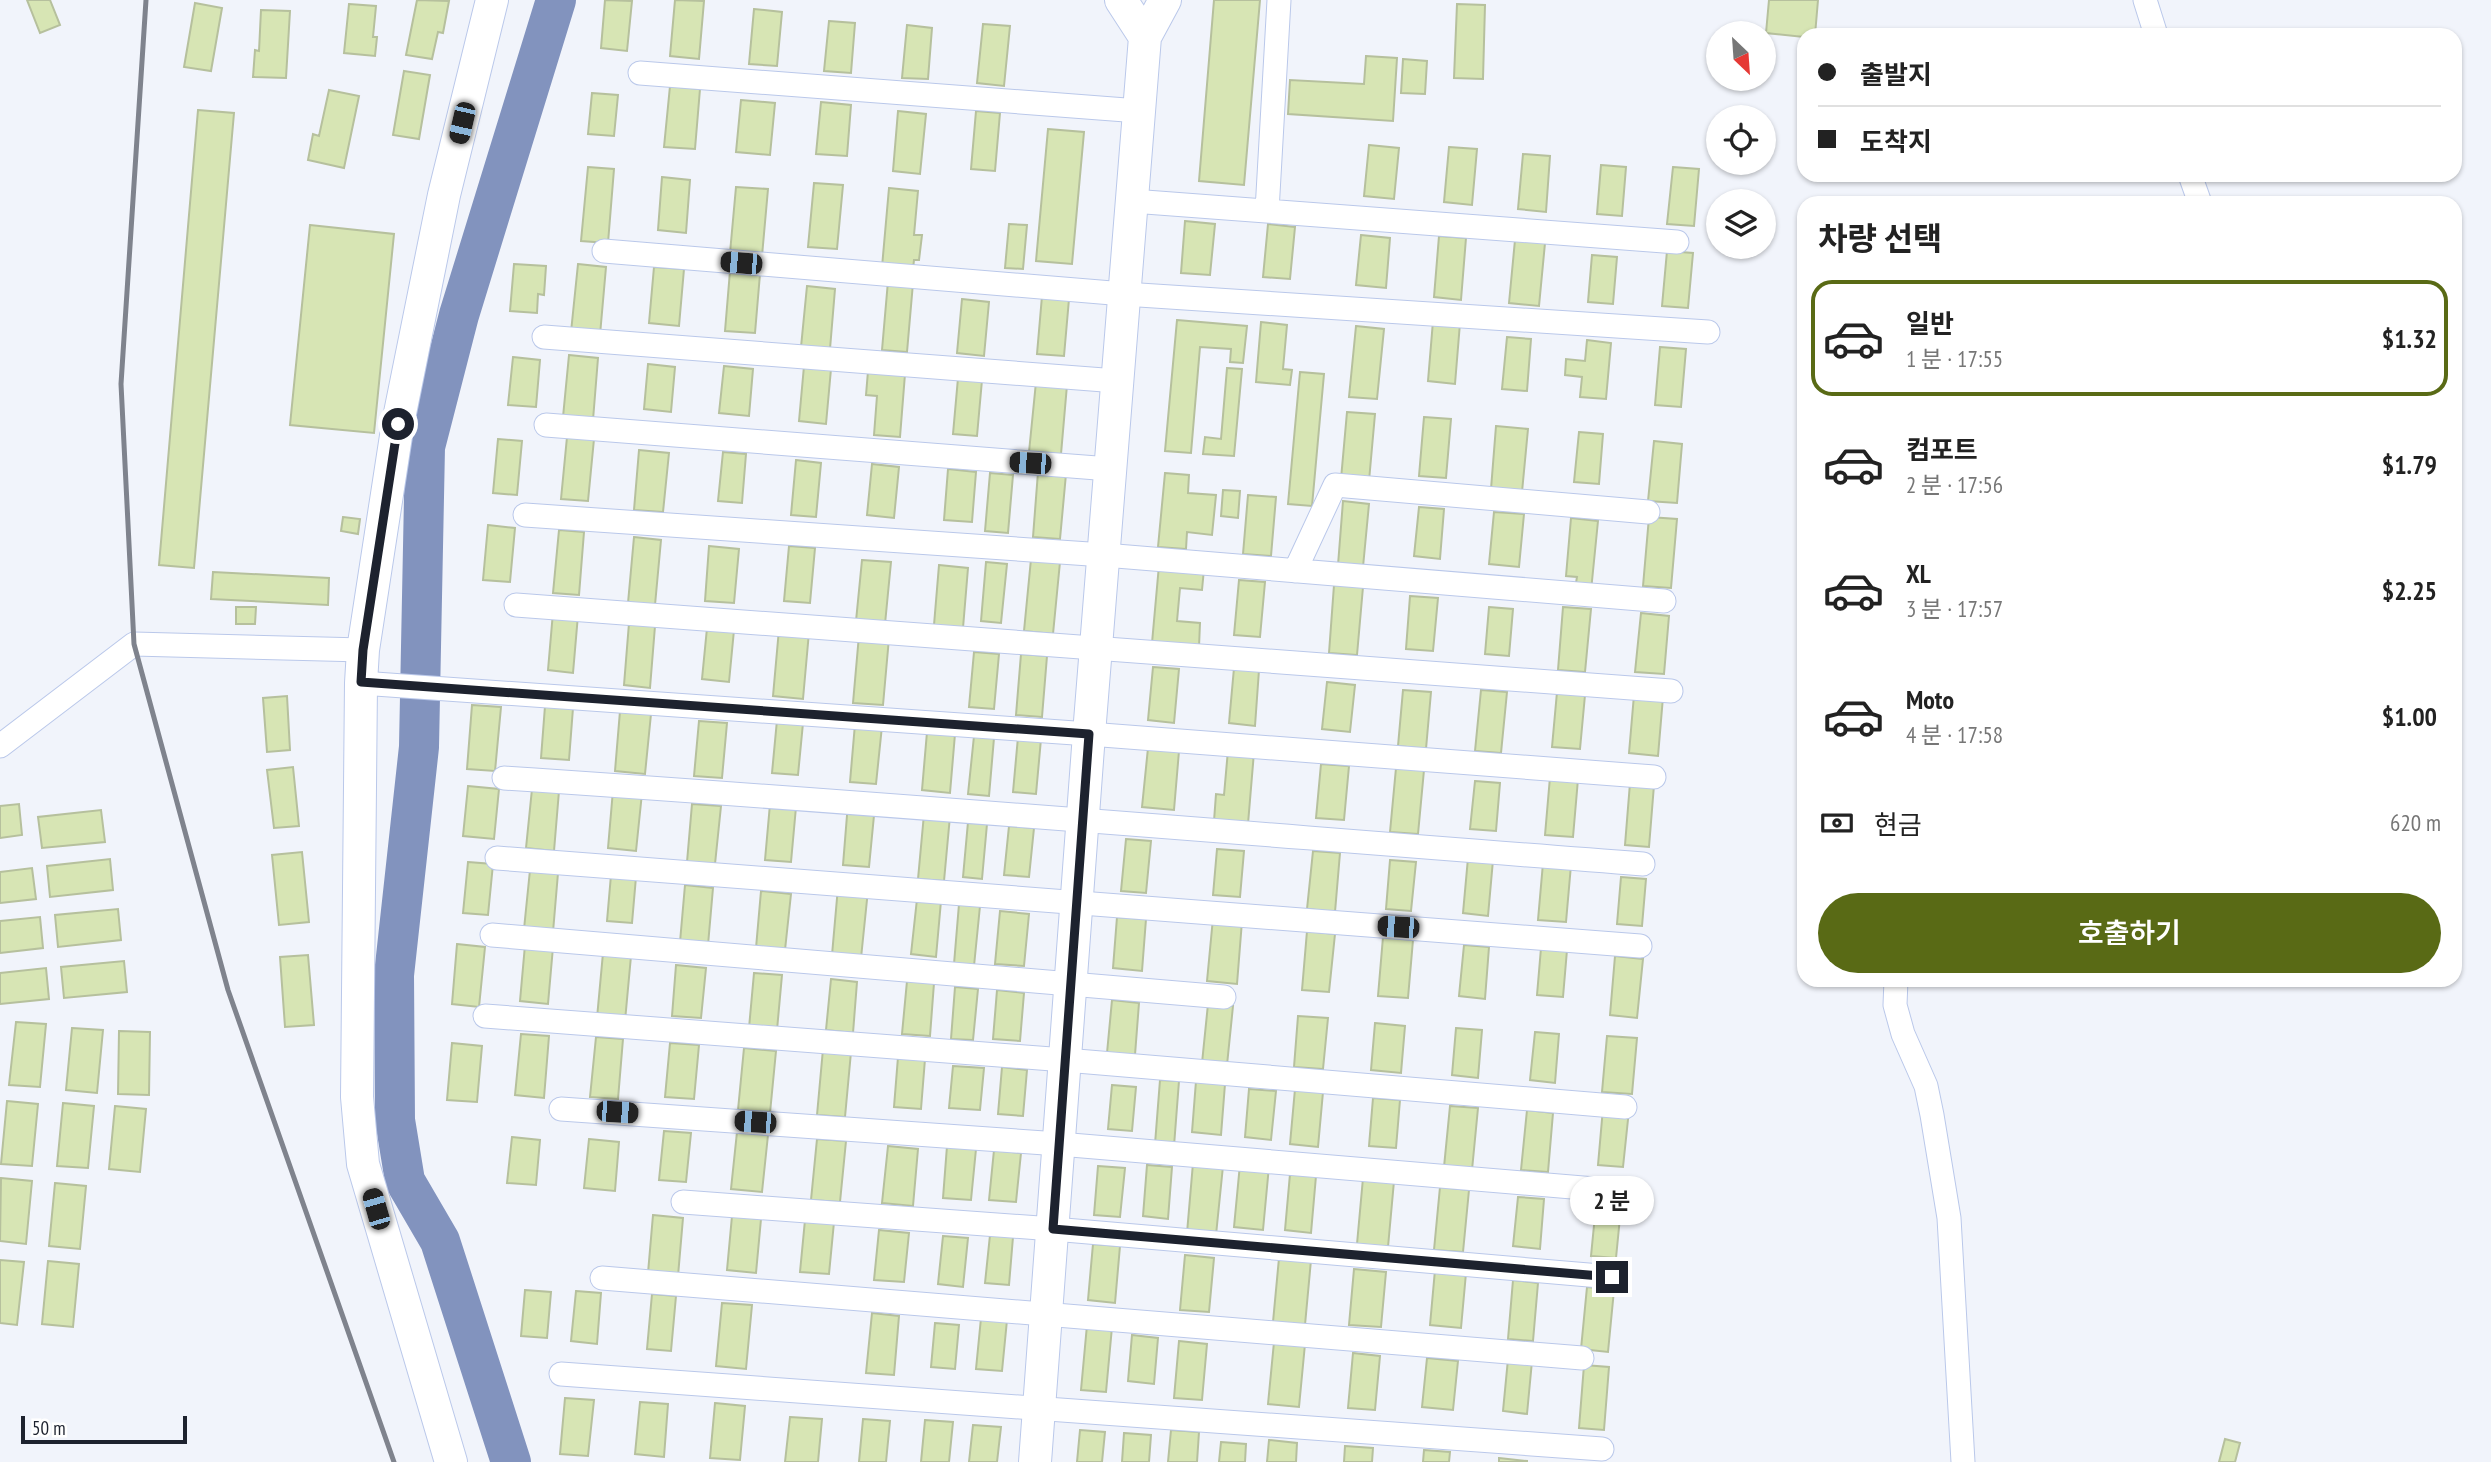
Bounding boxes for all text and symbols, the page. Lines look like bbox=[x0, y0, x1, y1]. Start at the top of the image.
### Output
north arrow bbox=[1706, 21, 1776, 91]
map controls bbox=[1706, 21, 1776, 259]
text: 출발지 bbox=[1860, 58, 1932, 91]
car bbox=[448, 100, 477, 146]
button: locate bbox=[1706, 105, 1776, 175]
text: 도착지 bbox=[1860, 125, 1932, 158]
button: layers bbox=[1706, 189, 1776, 259]
text: 차량 선택 bbox=[1818, 217, 1942, 259]
car bbox=[720, 251, 763, 275]
icon: car bbox=[1822, 307, 1885, 370]
text: 일반 bbox=[1906, 307, 1954, 340]
text: $1.32 bbox=[2382, 322, 2437, 355]
text: 1 분 · 17:55 bbox=[1906, 344, 2003, 373]
route start bbox=[382, 408, 414, 440]
icon: car bbox=[1822, 433, 1885, 496]
text: 컴포트 bbox=[1906, 433, 1978, 466]
text: $1.79 bbox=[2382, 448, 2437, 481]
car bbox=[1009, 451, 1052, 475]
text: 2 분 · 17:56 bbox=[1906, 470, 2003, 499]
text: XL bbox=[1906, 557, 1931, 590]
icon: car bbox=[1822, 559, 1885, 622]
text: $2.25 bbox=[2382, 574, 2437, 607]
text: 3 분 · 17:57 bbox=[1906, 594, 2003, 623]
text: Moto bbox=[1906, 683, 1954, 716]
icon: car bbox=[1822, 685, 1885, 748]
text: $1.00 bbox=[2382, 700, 2437, 733]
text: 4 분 · 17:58 bbox=[1906, 720, 2003, 749]
icon: cash bbox=[1818, 804, 1856, 842]
text: 현금 bbox=[1874, 808, 1922, 841]
text: 620 m bbox=[2390, 808, 2441, 837]
button: 호출하기 bbox=[1818, 893, 2441, 973]
car bbox=[1377, 915, 1420, 939]
car bbox=[596, 1100, 639, 1124]
car bbox=[734, 1110, 777, 1134]
callout: 2 분 bbox=[1570, 1176, 1654, 1224]
car bbox=[361, 1186, 392, 1232]
text: 2 분 bbox=[1594, 1186, 1630, 1215]
route end bbox=[1596, 1261, 1628, 1293]
scale bar bbox=[21, 1413, 187, 1445]
text: 50 m bbox=[32, 1416, 66, 1440]

